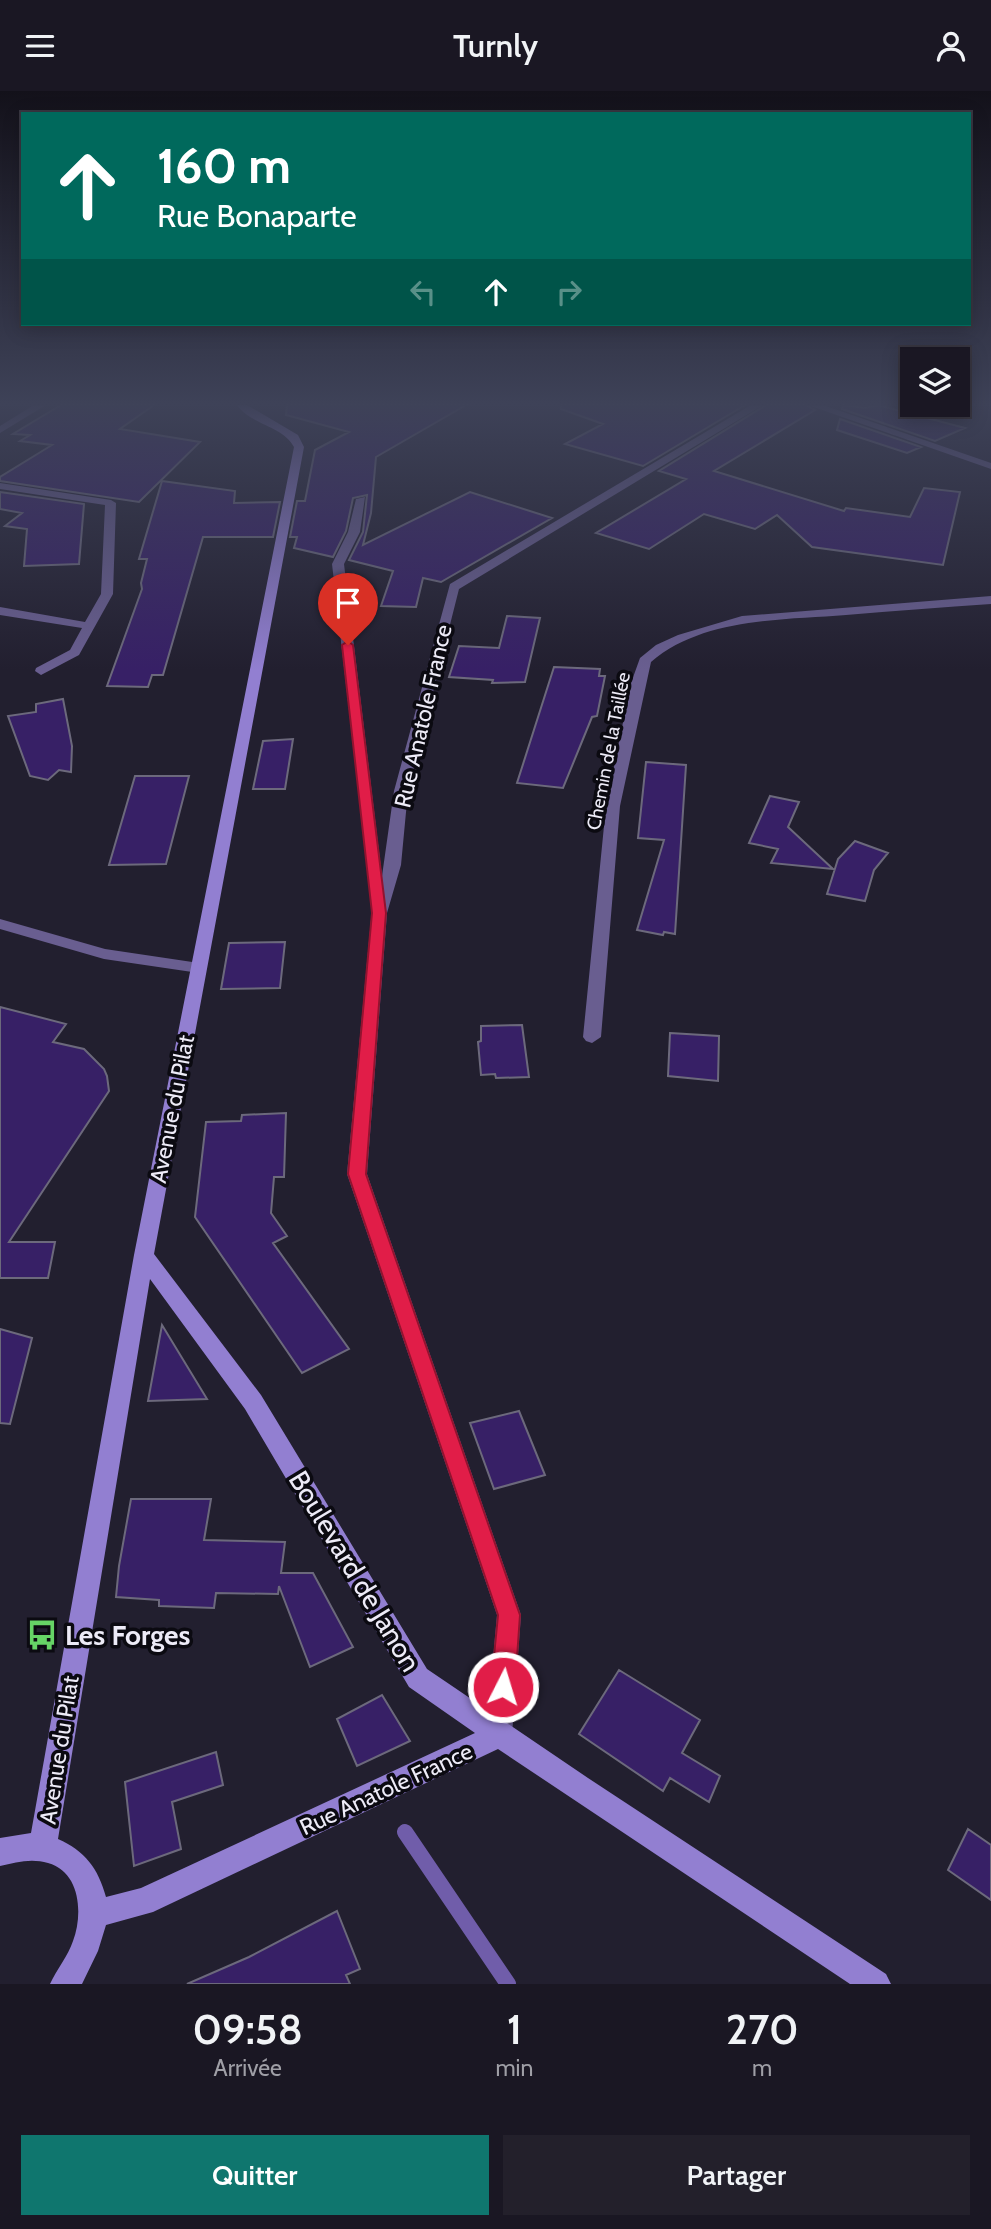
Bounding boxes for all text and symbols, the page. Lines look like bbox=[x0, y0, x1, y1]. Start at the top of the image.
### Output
text: Turnly bbox=[453, 26, 538, 65]
icon: menu bbox=[21, 27, 59, 65]
icon: person bbox=[932, 27, 970, 65]
text: 160 m bbox=[157, 136, 291, 195]
icon: ahead bbox=[42, 140, 133, 231]
text: Rue Bonaparte bbox=[157, 196, 357, 235]
icon: left bbox=[404, 273, 442, 311]
icon: ahead bbox=[477, 273, 515, 311]
icon: right bbox=[550, 273, 588, 311]
map controls bbox=[900, 347, 970, 417]
button: layers bbox=[900, 347, 970, 417]
pin bbox=[318, 573, 378, 645]
icon: arrive bbox=[329, 584, 367, 622]
street label: Rue Anatole France bbox=[388, 622, 458, 810]
street label: Chemin de la Taillée bbox=[582, 670, 635, 832]
street label: Avenue du Pilat bbox=[144, 1032, 200, 1185]
street label: Boulevard de Janon bbox=[282, 1465, 428, 1677]
bus stop icon: Les Forges bbox=[25, 1618, 59, 1652]
place label: Les Forges bbox=[65, 1618, 191, 1652]
position arrow bbox=[466, 1650, 540, 1724]
street label: Avenue du Pilat bbox=[33, 1673, 85, 1826]
street label: Rue Anatole France bbox=[295, 1737, 477, 1841]
text: 09:58 bbox=[193, 2003, 303, 2055]
text: 1 bbox=[507, 2003, 522, 2055]
text: 270 bbox=[726, 2003, 798, 2055]
text: Arrivée bbox=[214, 2054, 282, 2082]
text: min bbox=[495, 2054, 533, 2082]
text: m bbox=[752, 2054, 772, 2082]
button: Quitter bbox=[21, 2135, 489, 2215]
button: Partager bbox=[503, 2135, 970, 2215]

